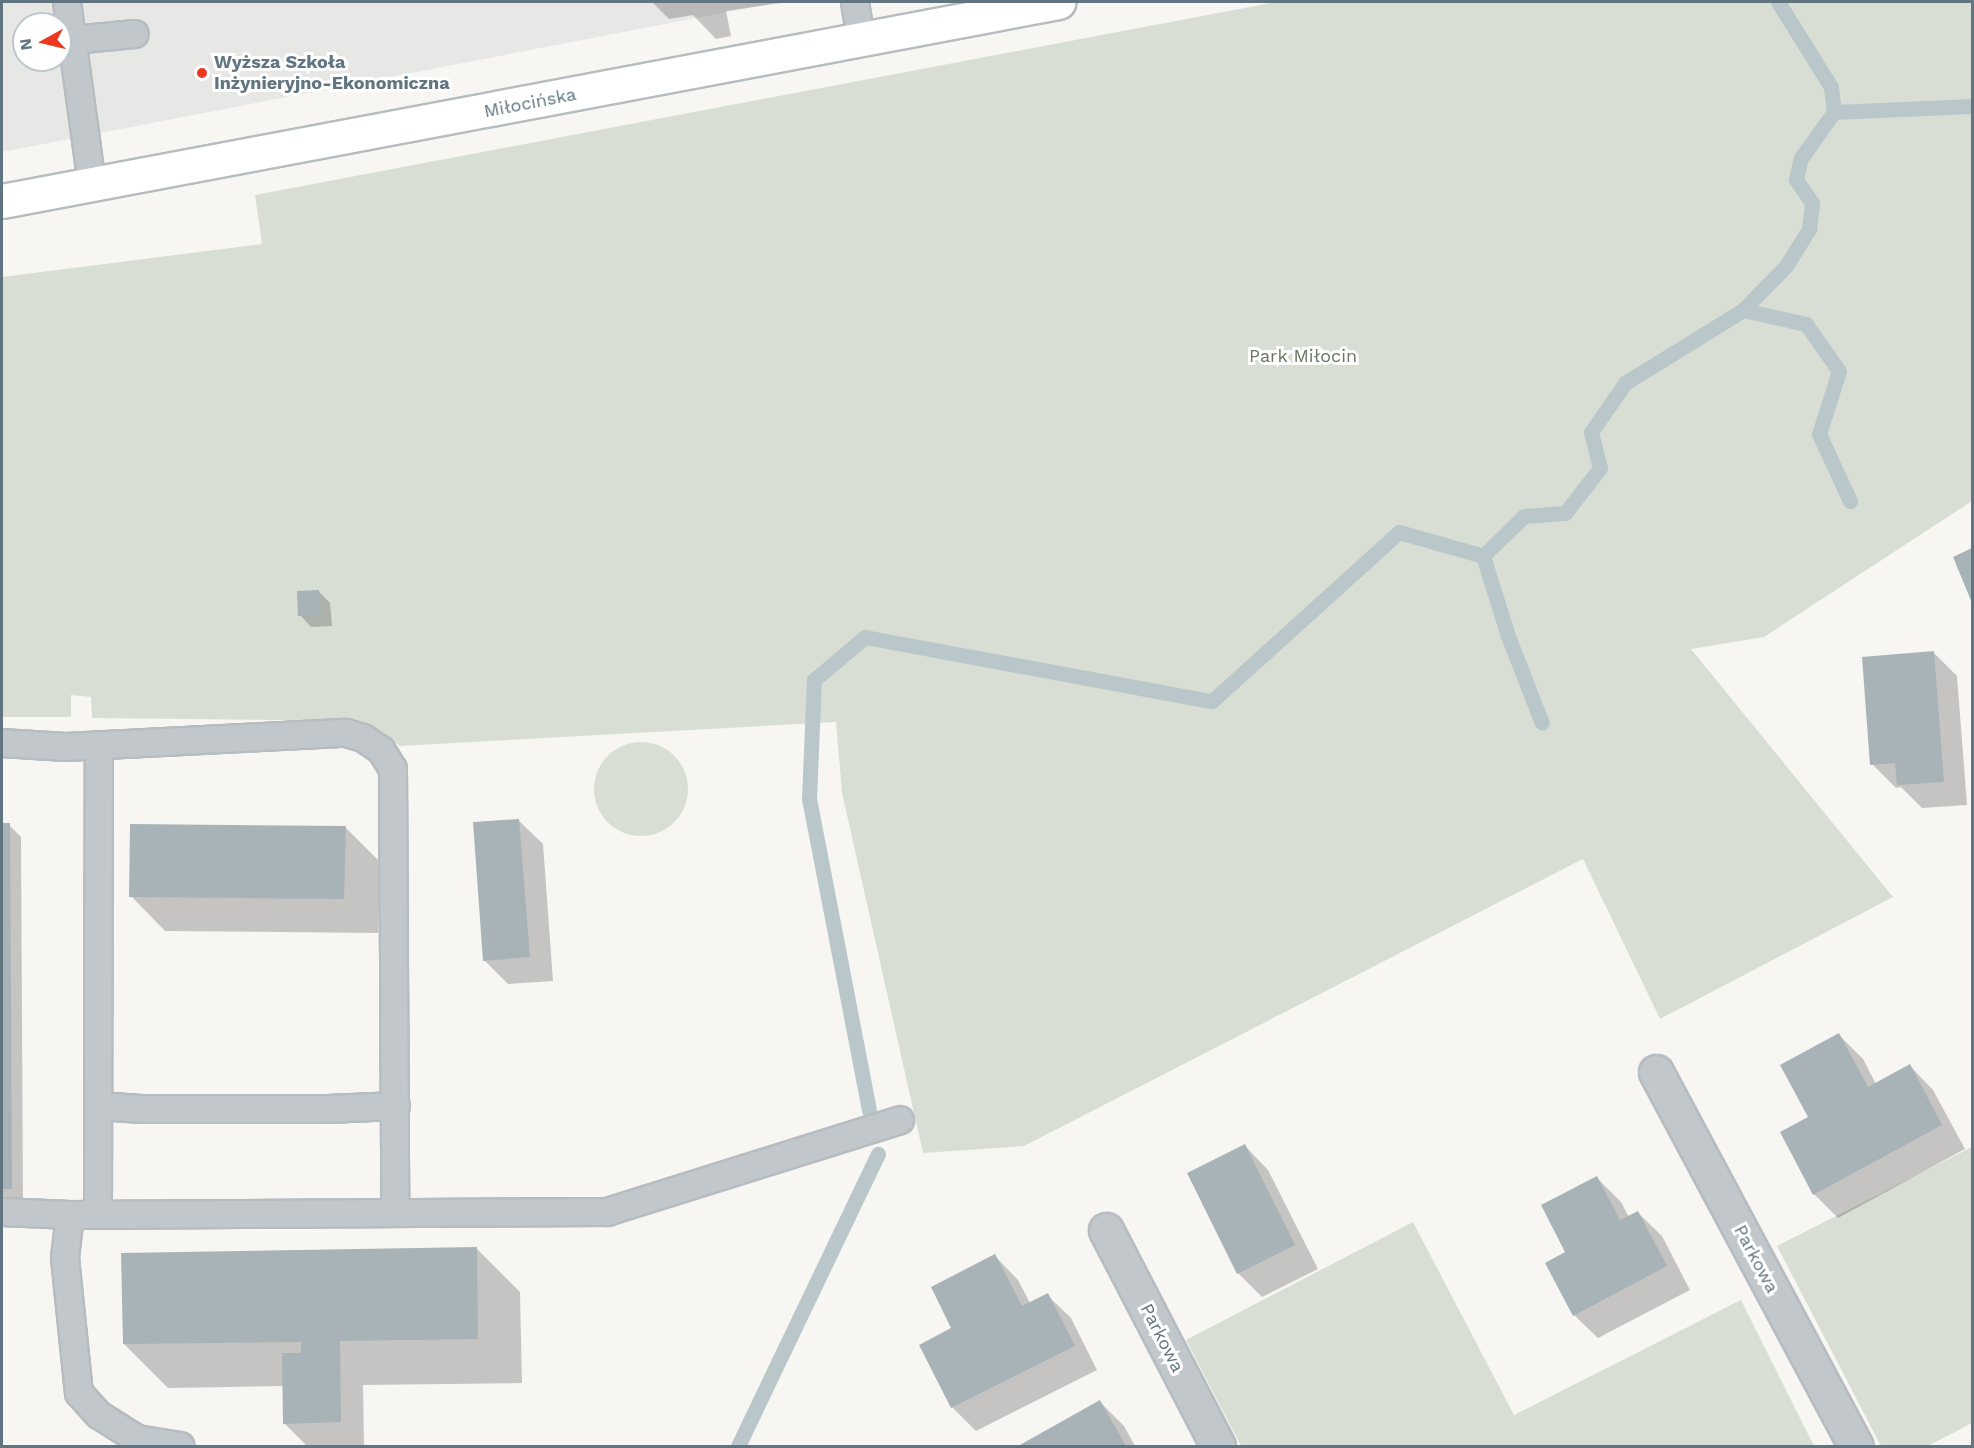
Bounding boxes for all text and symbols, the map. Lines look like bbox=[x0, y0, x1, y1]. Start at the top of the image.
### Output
north arrow bbox=[12, 12, 72, 72]
text: N bbox=[15, 37, 36, 51]
place label: Wyższa Szkoła Inżynieryjno-Ekonomiczna bbox=[214, 52, 450, 94]
marker: Wyższa Szkoła Inżynieryjno-Ekonomiczna bbox=[195, 66, 209, 80]
street label: Miłocińska bbox=[482, 83, 578, 123]
park label: Park Miłocin bbox=[1249, 345, 1357, 367]
street label: Parkowa bbox=[1729, 1221, 1783, 1297]
street label: Parkowa bbox=[1136, 1300, 1188, 1376]

